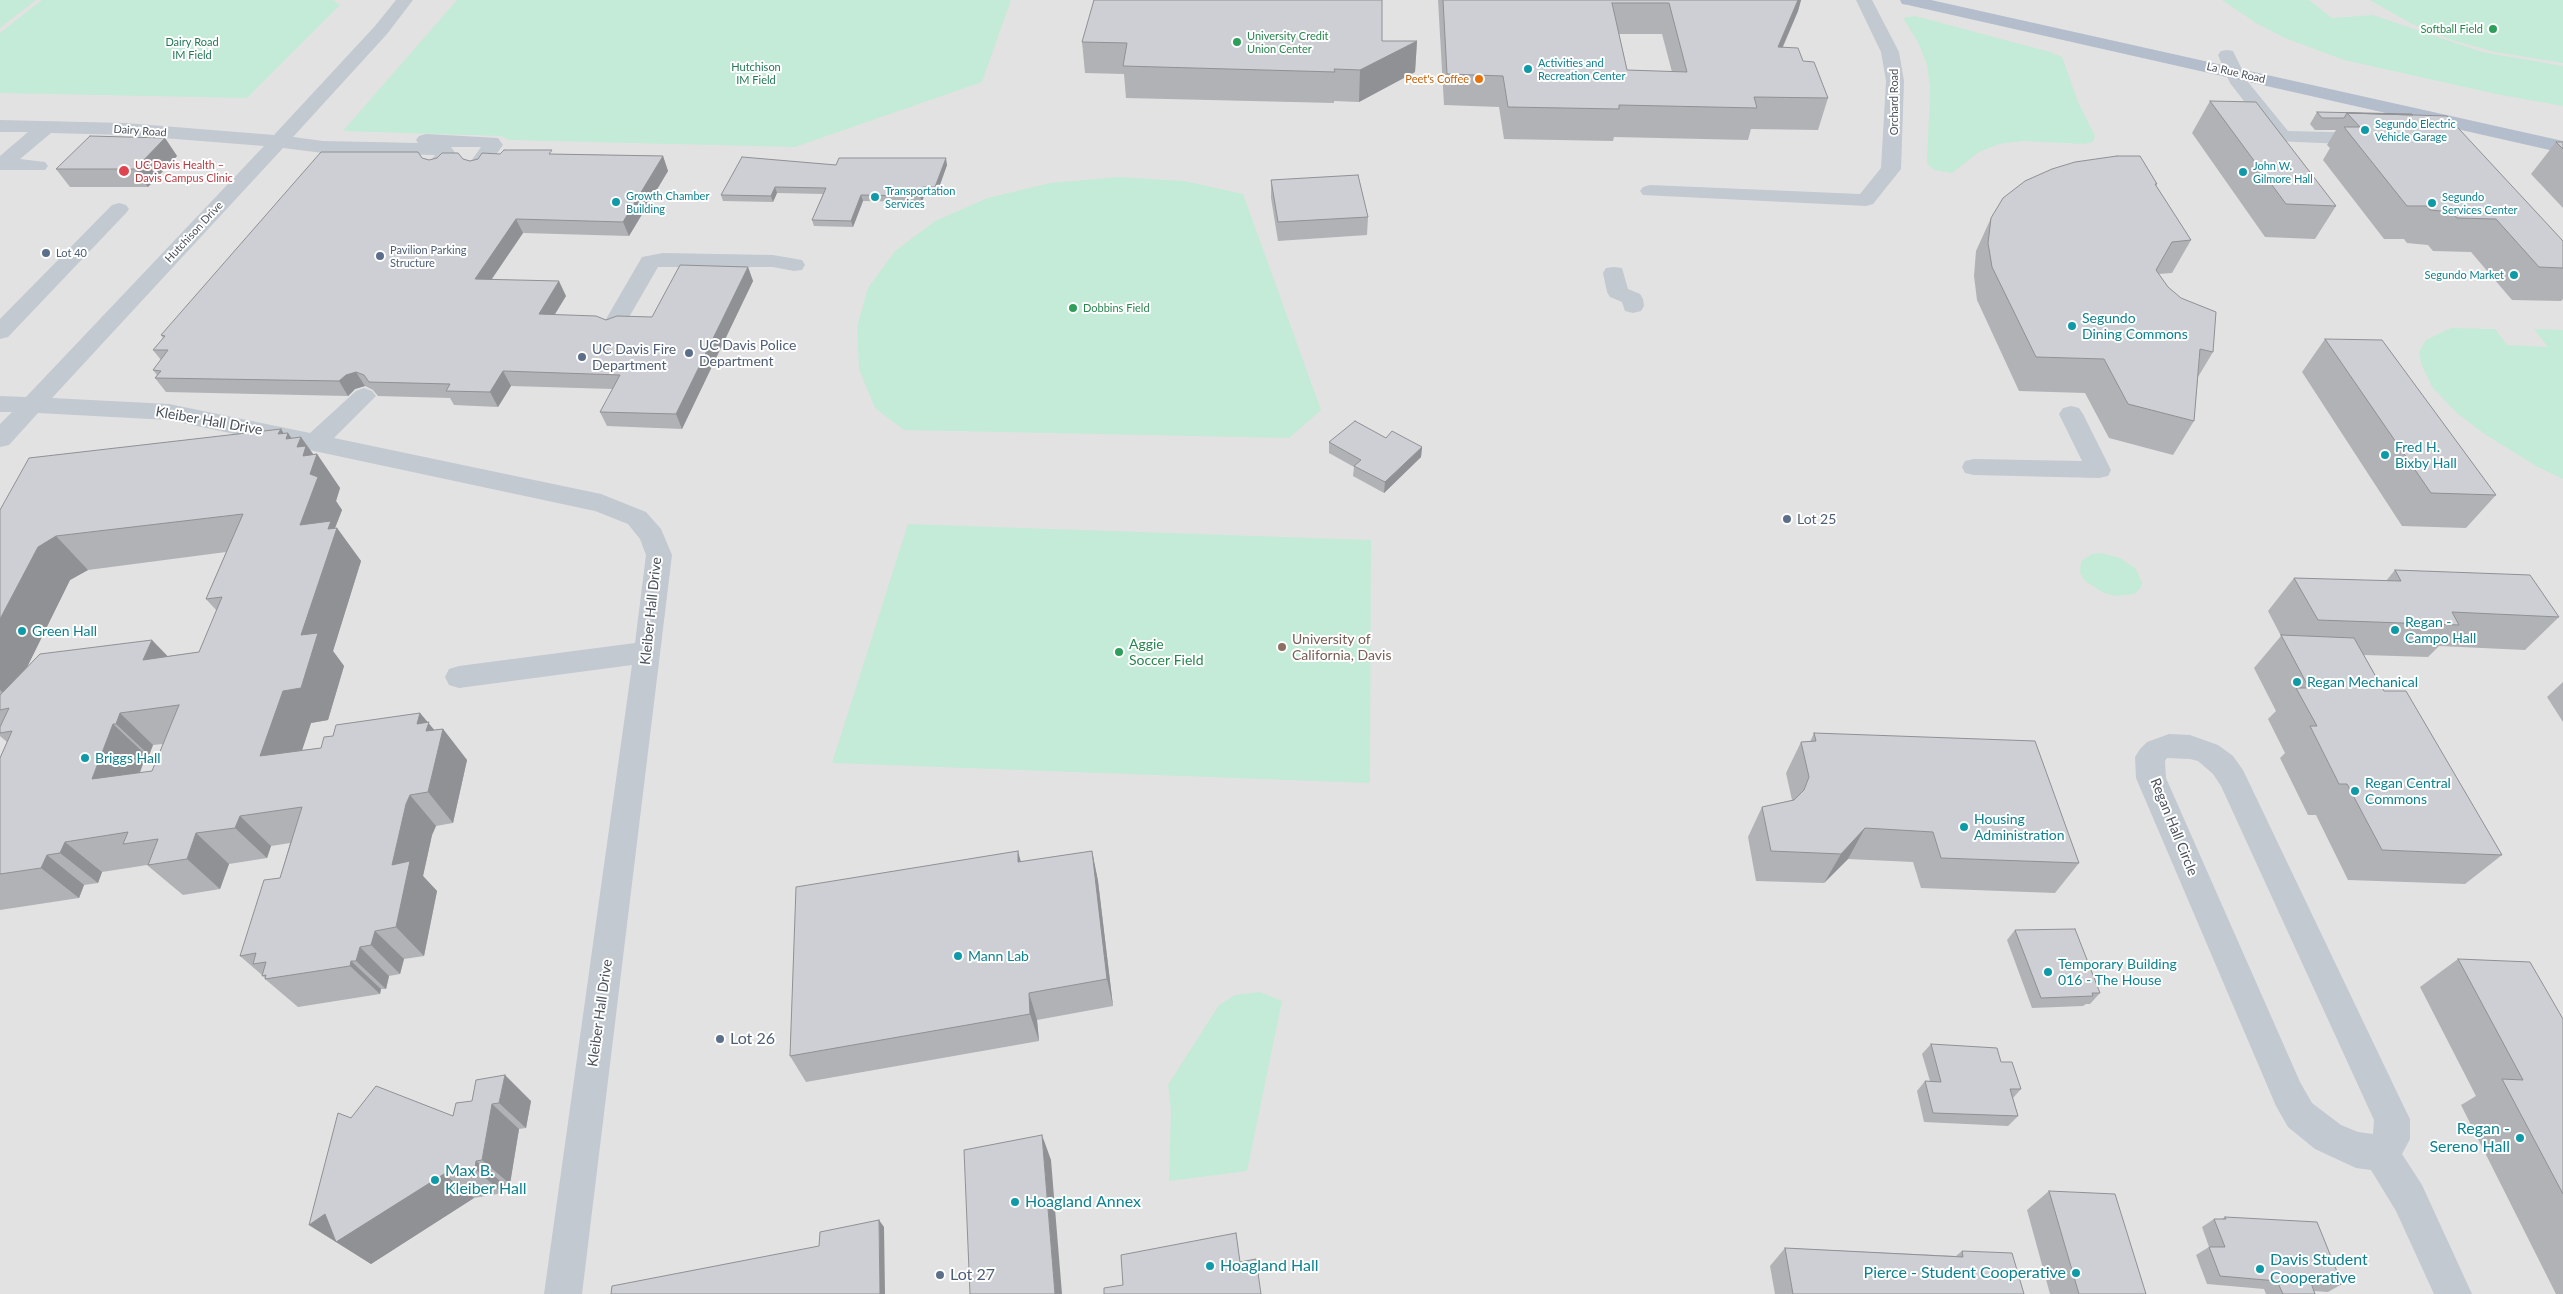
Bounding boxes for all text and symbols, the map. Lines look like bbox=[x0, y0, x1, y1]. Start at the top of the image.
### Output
place label: Softball Field bbox=[2420, 22, 2483, 36]
marker: Softball Field bbox=[2487, 23, 2499, 35]
place label: University Credit Union Center bbox=[1247, 29, 1328, 55]
park label: Dairy Road IM Field bbox=[165, 35, 219, 61]
marker: University Credit Union Center bbox=[1231, 36, 1243, 48]
place label: Activities and Recreation Center bbox=[1538, 56, 1625, 82]
park label: Hutchison IM Field bbox=[731, 60, 781, 86]
street label: La Rue Road bbox=[2205, 60, 2267, 86]
marker: Activities and Recreation Center bbox=[1522, 63, 1534, 75]
street label: Orchard Road bbox=[1887, 69, 1901, 135]
place label: Peet's Coffee bbox=[1405, 72, 1469, 86]
marker: Peet's Coffee bbox=[1473, 73, 1485, 85]
place label: Segundo Electric Vehicle Garage bbox=[2375, 117, 2456, 143]
street label: Dairy Road bbox=[113, 123, 167, 139]
marker: Segundo Electric Vehicle Garage bbox=[2359, 124, 2371, 136]
place label: UC Davis Health – Davis Campus Clinic bbox=[135, 158, 233, 184]
place label: John W. Gilmore Hall bbox=[2253, 159, 2313, 185]
marker: UC Davis Health – Davis Campus Clinic bbox=[117, 164, 131, 178]
marker: John W. Gilmore Hall bbox=[2237, 166, 2249, 178]
place label: Transportation Services bbox=[885, 184, 955, 210]
place label: Growth Chamber Building bbox=[626, 189, 709, 215]
place label: Segundo Services Center bbox=[2442, 190, 2517, 216]
marker: Transportation Services bbox=[869, 191, 881, 203]
marker: Growth Chamber Building bbox=[610, 196, 622, 208]
marker: Segundo Services Center bbox=[2426, 197, 2438, 209]
street label: Hutchison Drive bbox=[162, 199, 226, 265]
place label: Pavilion Parking Structure bbox=[390, 243, 467, 269]
place label: Lot 40 bbox=[56, 246, 87, 260]
marker: Lot 40 bbox=[40, 247, 52, 259]
marker: Pavilion Parking Structure bbox=[374, 250, 386, 262]
place label: Segundo Market bbox=[2425, 268, 2504, 282]
marker: Segundo Market bbox=[2508, 269, 2520, 281]
place label: Dobbins Field bbox=[1083, 301, 1150, 315]
marker: Dobbins Field bbox=[1067, 302, 1079, 314]
place label: Segundo Dining Commons bbox=[2082, 310, 2188, 342]
marker: Segundo Dining Commons bbox=[2066, 320, 2078, 332]
place label: UC Davis Police Department bbox=[699, 337, 796, 370]
place label: UC Davis Fire Department bbox=[592, 341, 676, 374]
marker: UC Davis Police Department bbox=[683, 347, 695, 359]
marker: UC Davis Fire Department bbox=[576, 351, 588, 363]
street label: Kleiber Hall Drive bbox=[154, 403, 264, 439]
place label: Fred H. Bixby Hall bbox=[2395, 439, 2457, 472]
marker: Fred H. Bixby Hall bbox=[2379, 449, 2391, 461]
place label: Lot 25 bbox=[1797, 511, 1836, 527]
marker: Lot 25 bbox=[1781, 513, 1793, 525]
street label: Kleiber Hall Drive bbox=[637, 556, 665, 666]
place label: Regan - Campo Hall bbox=[2405, 614, 2476, 646]
place label: Green Hall bbox=[32, 623, 97, 639]
marker: Regan - Campo Hall bbox=[2389, 624, 2401, 636]
marker: Green Hall bbox=[16, 625, 28, 637]
place label: University of California, Davis bbox=[1292, 631, 1391, 664]
place label: Aggie Soccer Field bbox=[1129, 636, 1203, 669]
marker: University of California, Davis bbox=[1276, 641, 1288, 653]
marker: Aggie Soccer Field bbox=[1113, 646, 1125, 658]
place label: Regan Mechanical bbox=[2307, 674, 2418, 690]
marker: Regan Mechanical bbox=[2291, 676, 2303, 688]
place label: Briggs Hall bbox=[95, 750, 161, 766]
marker: Briggs Hall bbox=[79, 752, 91, 764]
place label: Regan Central Commons bbox=[2365, 775, 2451, 808]
street label: Regan Hall Circle bbox=[2147, 776, 2201, 878]
marker: Regan Central Commons bbox=[2349, 785, 2361, 797]
place label: Housing Administration bbox=[1974, 811, 2065, 844]
marker: Housing Administration bbox=[1958, 821, 1970, 833]
place label: Mann Lab bbox=[968, 948, 1029, 964]
marker: Mann Lab bbox=[952, 950, 964, 962]
place label: Temporary Building 016 - The House bbox=[2058, 956, 2177, 989]
street label: Kleiber Hall Drive bbox=[584, 958, 616, 1068]
marker: Temporary Building 016 - The House bbox=[2042, 966, 2054, 978]
place label: Lot 26 bbox=[730, 1029, 775, 1049]
marker: Lot 26 bbox=[714, 1033, 726, 1045]
place label: Regan - Sereno Hall bbox=[2429, 1119, 2510, 1157]
marker: Regan - Sereno Hall bbox=[2514, 1132, 2526, 1144]
place label: Max B. Kleiber Hall bbox=[445, 1161, 526, 1199]
marker: Max B. Kleiber Hall bbox=[429, 1174, 441, 1186]
place label: Hoagland Annex bbox=[1025, 1192, 1141, 1212]
marker: Hoagland Annex bbox=[1009, 1196, 1021, 1208]
place label: Davis Student Cooperative bbox=[2270, 1250, 2368, 1288]
place label: Hoagland Hall bbox=[1220, 1256, 1319, 1276]
marker: Hoagland Hall bbox=[1204, 1260, 1216, 1272]
place label: Pierce - Student Cooperative bbox=[1864, 1263, 2066, 1283]
marker: Davis Student Cooperative bbox=[2254, 1263, 2266, 1275]
place label: Lot 27 bbox=[950, 1265, 995, 1285]
marker: Pierce - Student Cooperative bbox=[2070, 1267, 2082, 1279]
marker: Lot 27 bbox=[934, 1269, 946, 1281]

